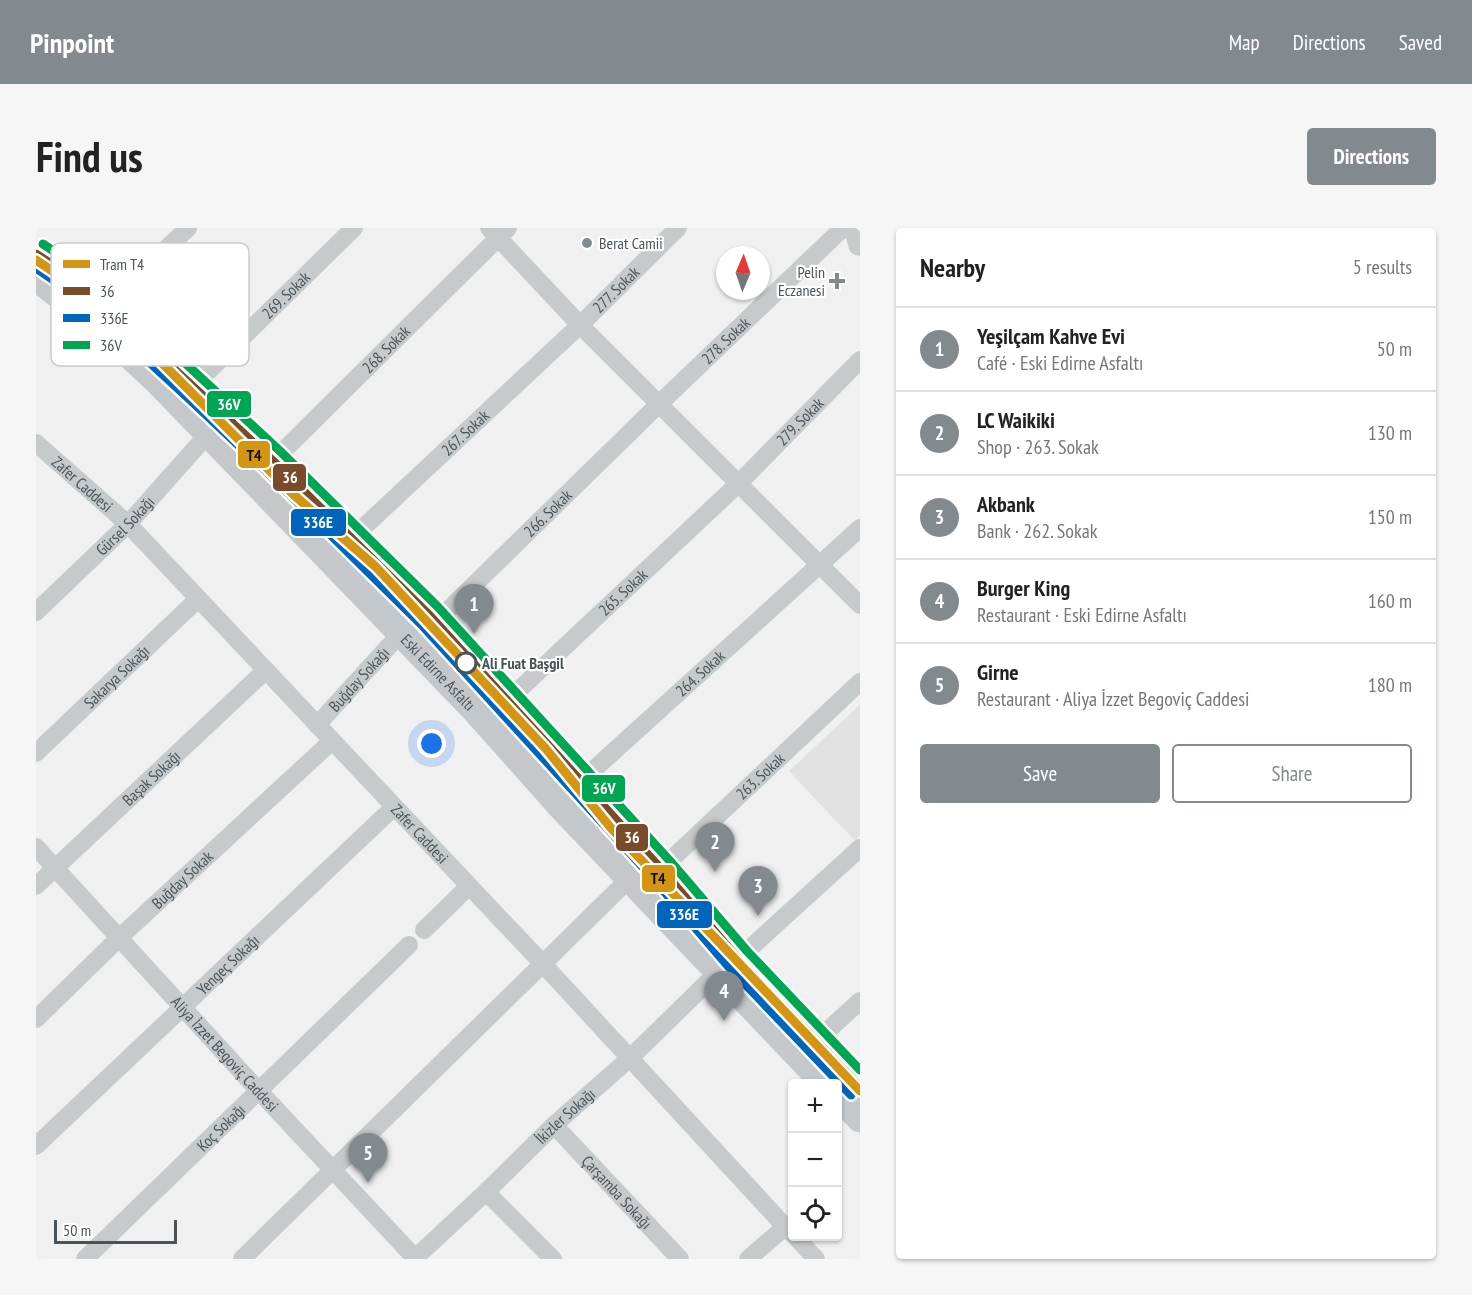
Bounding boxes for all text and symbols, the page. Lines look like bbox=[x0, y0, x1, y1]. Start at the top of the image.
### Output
text: Pinpoint bbox=[30, 24, 114, 61]
text: Map bbox=[1229, 29, 1260, 56]
text: Directions bbox=[1293, 29, 1366, 56]
text: Saved bbox=[1399, 29, 1442, 56]
button: Directions bbox=[1307, 128, 1436, 185]
text: Find us bbox=[36, 129, 143, 184]
place label: Berat Camii bbox=[599, 233, 663, 253]
marker: Berat Camii bbox=[580, 236, 594, 250]
legend bbox=[51, 243, 249, 366]
north arrow bbox=[716, 246, 770, 300]
text: Nearby bbox=[920, 251, 985, 284]
text: Tram T4 bbox=[100, 254, 144, 274]
text: 5 results bbox=[1353, 254, 1412, 280]
street label: 277. Sokak bbox=[588, 261, 644, 317]
place label: Pelin Eczanesi bbox=[778, 262, 825, 300]
street label: 269. Sokak bbox=[258, 266, 315, 323]
marker: Pelin Eczanesi bbox=[830, 274, 844, 288]
text: 36 bbox=[100, 281, 114, 301]
text: 336E bbox=[100, 308, 129, 328]
street label: 278. Sokak bbox=[697, 312, 755, 368]
street label: 268. Sokak bbox=[358, 320, 415, 377]
text: Yeşilçam Kahve Evi bbox=[977, 322, 1125, 350]
text: 36V bbox=[100, 335, 122, 355]
text: 1 bbox=[935, 336, 944, 362]
text: 50 m bbox=[1377, 336, 1412, 362]
text: Café · Eski Edirne Asfaltı bbox=[977, 350, 1143, 376]
line badge: 36V bbox=[206, 390, 252, 418]
street label: 279. Sokak bbox=[772, 392, 828, 449]
text: 36V bbox=[217, 394, 242, 414]
street label: 267. Sokak bbox=[437, 405, 494, 460]
text: LC Waikiki bbox=[977, 406, 1055, 434]
text: 2 bbox=[935, 420, 944, 446]
text: 130 m bbox=[1368, 420, 1412, 446]
text: Shop · 263. Sokak bbox=[977, 434, 1099, 460]
line badge: T4 bbox=[237, 440, 271, 469]
text: T4 bbox=[246, 445, 262, 465]
street label: Zafer Caddesi bbox=[48, 452, 117, 516]
line badge: 36 bbox=[272, 463, 307, 492]
text: 36 bbox=[282, 467, 298, 487]
street label: 266. Sokak bbox=[519, 484, 576, 541]
text: Akbank bbox=[977, 490, 1035, 518]
street label: Gürsel Sokağı bbox=[92, 492, 158, 560]
text: 3 bbox=[935, 504, 944, 530]
text: 150 m bbox=[1368, 504, 1412, 530]
line badge: 336E bbox=[290, 508, 347, 537]
text: 336E bbox=[303, 512, 333, 532]
text: Bank · 262. Sokak bbox=[977, 518, 1097, 544]
street label: 265. Sokak bbox=[594, 564, 652, 620]
text: Burger King bbox=[977, 574, 1070, 602]
pin: 1 bbox=[454, 584, 494, 634]
text: 4 bbox=[935, 588, 944, 614]
text: 160 m bbox=[1368, 588, 1412, 614]
text: Restaurant · Eski Edirne Asfaltı bbox=[977, 602, 1187, 628]
street label: Eski Edirne Asfaltı bbox=[397, 630, 480, 715]
street label: Sakarya Sokağı bbox=[80, 641, 153, 712]
street label: Buğday Sokağı bbox=[324, 643, 393, 716]
street label: 264. Sokak bbox=[671, 645, 729, 701]
marker: Ali Fuat Başgil bbox=[455, 652, 477, 674]
place label: Ali Fuat Başgil bbox=[481, 653, 564, 673]
text: Girne bbox=[977, 658, 1019, 686]
text: 5 bbox=[935, 672, 944, 698]
text: 180 m bbox=[1368, 672, 1412, 698]
text: Restaurant · Aliya İzzet Begoviç Caddesi bbox=[977, 686, 1249, 712]
your location bbox=[417, 729, 446, 758]
button: Save bbox=[920, 744, 1160, 803]
button: Share bbox=[1172, 744, 1412, 803]
street label: Başak Sokağı bbox=[118, 746, 184, 810]
street label: 263. Sokak bbox=[732, 748, 789, 804]
line badge: 36V bbox=[581, 774, 626, 803]
text: 36V bbox=[592, 778, 617, 798]
street label: Zafer Caddesi bbox=[387, 800, 453, 867]
pin: 2 bbox=[696, 822, 734, 872]
line badge: 36 bbox=[615, 823, 649, 852]
text: 36 bbox=[624, 827, 640, 847]
street label: Buğday Sokak bbox=[147, 846, 218, 913]
line badge: T4 bbox=[641, 864, 676, 893]
pin: 3 bbox=[738, 866, 778, 916]
text: T4 bbox=[650, 868, 666, 888]
line badge: 336E bbox=[656, 900, 713, 929]
text: 336E bbox=[669, 904, 699, 924]
street label: Yengeç Sokağı bbox=[192, 930, 263, 999]
pin: 4 bbox=[704, 972, 744, 1021]
street label: Aliya İzzet Begoviç Caddesi bbox=[167, 992, 283, 1115]
map controls bbox=[788, 1079, 842, 1241]
button: + bbox=[788, 1079, 842, 1133]
street label: İkizler Sokağı bbox=[531, 1084, 599, 1148]
street label: Koç Sokağı bbox=[192, 1099, 249, 1155]
button: − bbox=[788, 1133, 842, 1187]
pin: 5 bbox=[348, 1134, 388, 1183]
street label: Çarşamba Sokağı bbox=[578, 1151, 656, 1233]
button: locate bbox=[788, 1187, 842, 1241]
scale bar bbox=[54, 1217, 177, 1244]
text: 50 m bbox=[63, 1220, 91, 1240]

